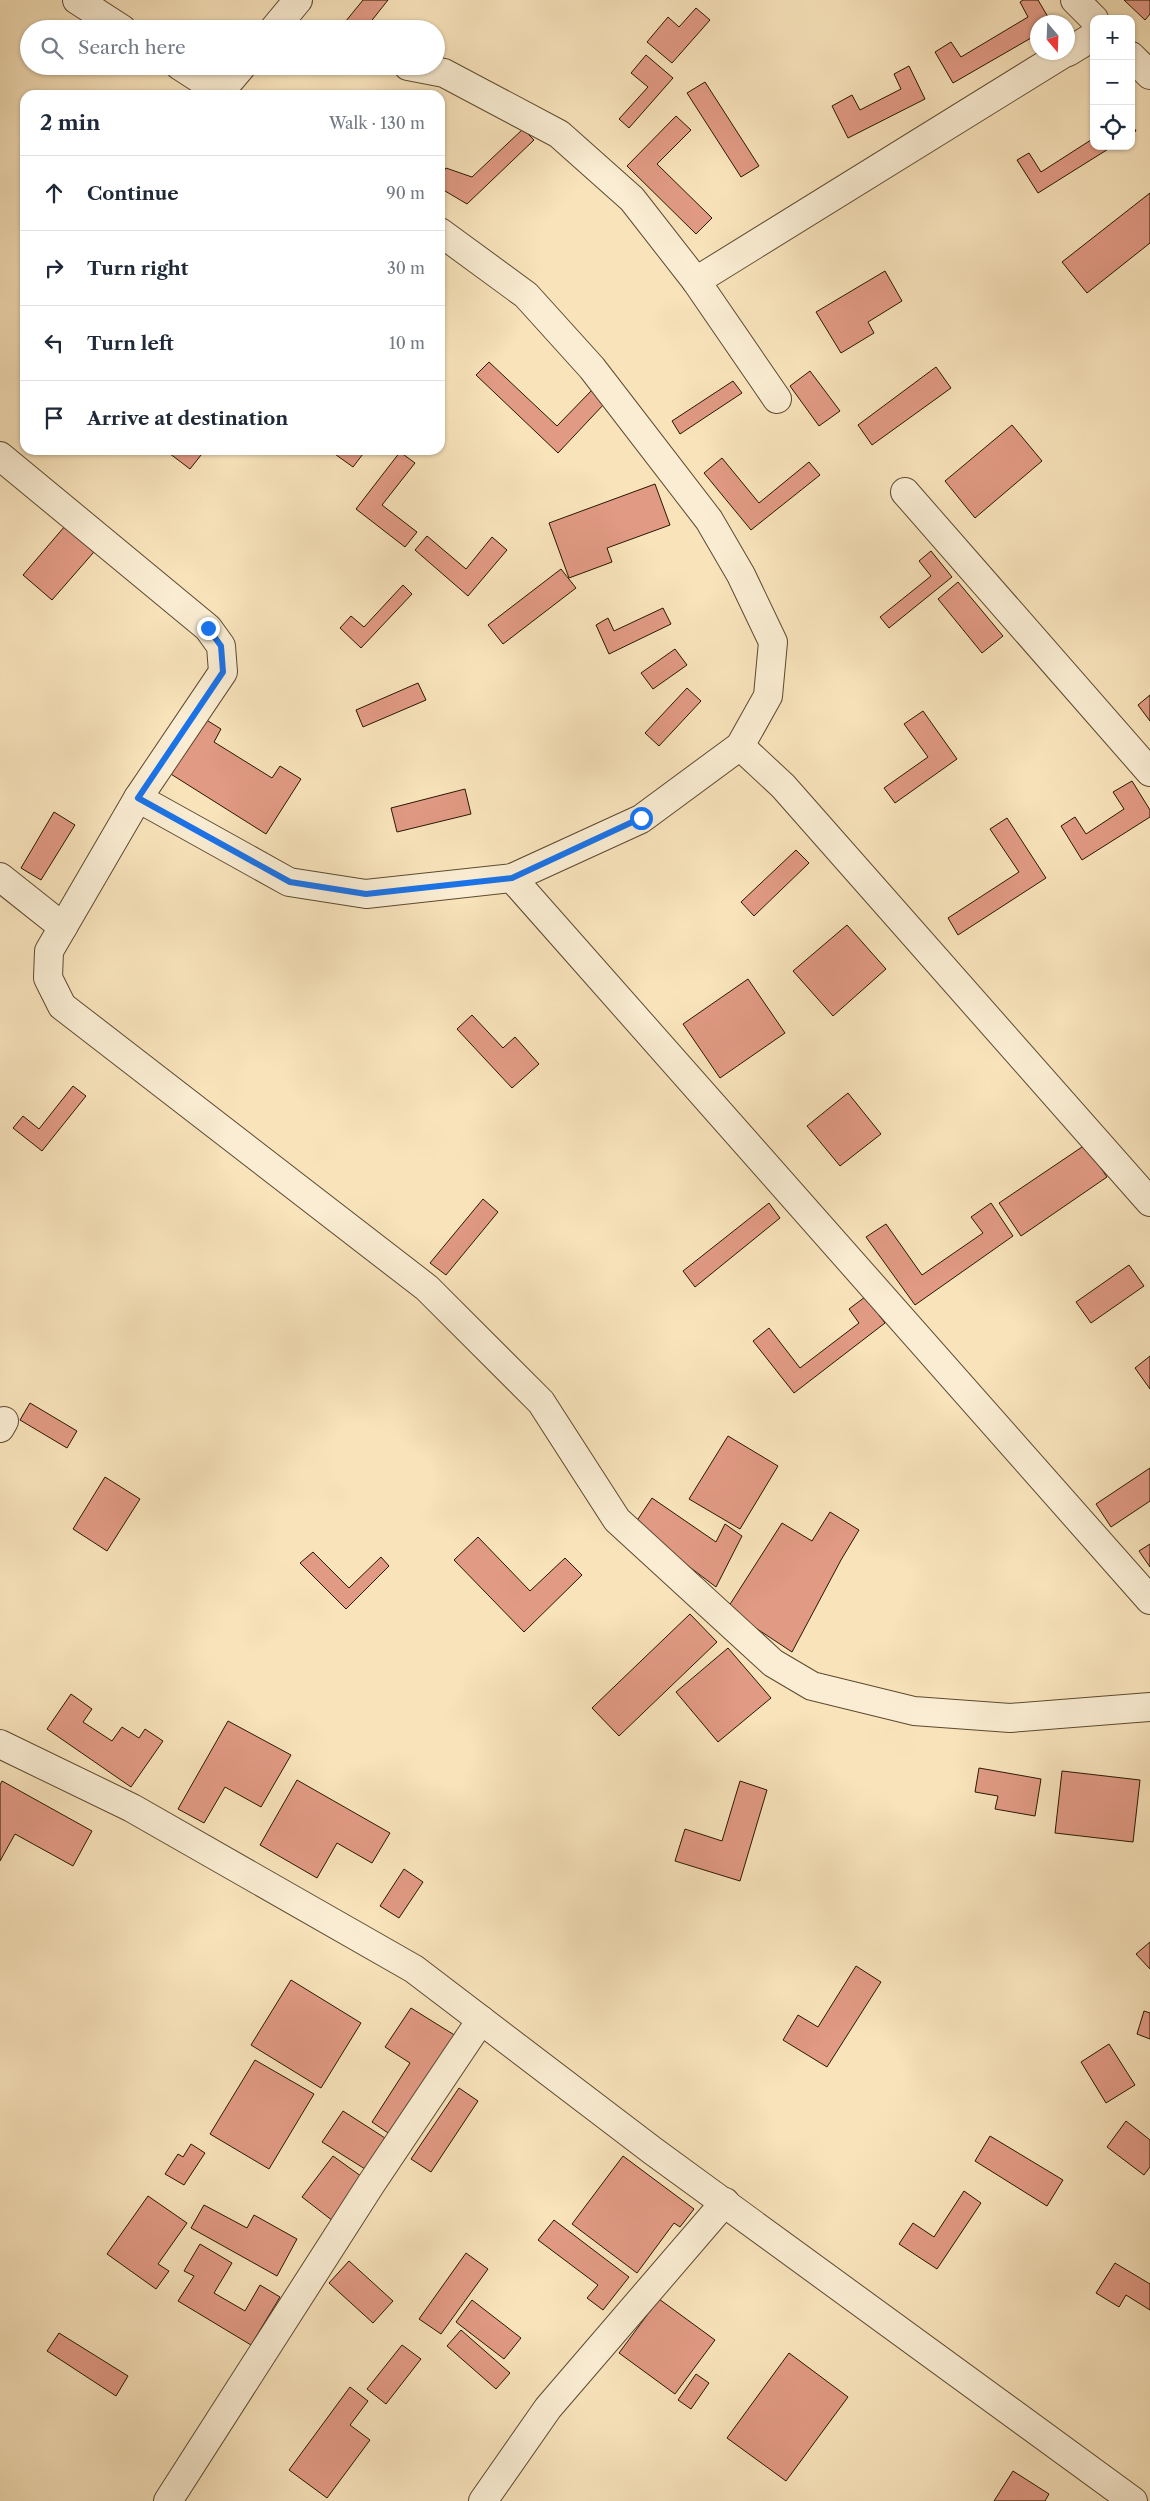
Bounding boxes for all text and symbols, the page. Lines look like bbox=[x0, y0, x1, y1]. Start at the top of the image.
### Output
north arrow bbox=[1030, 15, 1075, 60]
map controls bbox=[1090, 15, 1135, 150]
button: + bbox=[1090, 15, 1135, 60]
search box bbox=[20, 20, 445, 75]
icon: search bbox=[38, 34, 66, 62]
text: Search here bbox=[78, 36, 186, 59]
button: − bbox=[1090, 60, 1135, 105]
button: locate bbox=[1090, 105, 1135, 150]
text: 2 min bbox=[40, 110, 100, 135]
text: Walk · 130 m bbox=[329, 113, 425, 133]
icon: ahead bbox=[40, 179, 68, 207]
text: Continue bbox=[87, 182, 179, 205]
text: 90 m bbox=[386, 183, 425, 203]
icon: right bbox=[40, 254, 68, 282]
text: Turn right bbox=[87, 257, 188, 280]
text: 30 m bbox=[387, 258, 425, 278]
icon: left bbox=[40, 329, 68, 357]
text: Turn left bbox=[87, 332, 174, 355]
text: 10 m bbox=[389, 333, 425, 353]
icon: arrive bbox=[40, 404, 68, 432]
text: Arrive at destination bbox=[87, 407, 288, 430]
route end bbox=[197, 617, 220, 640]
route start bbox=[630, 807, 653, 830]

